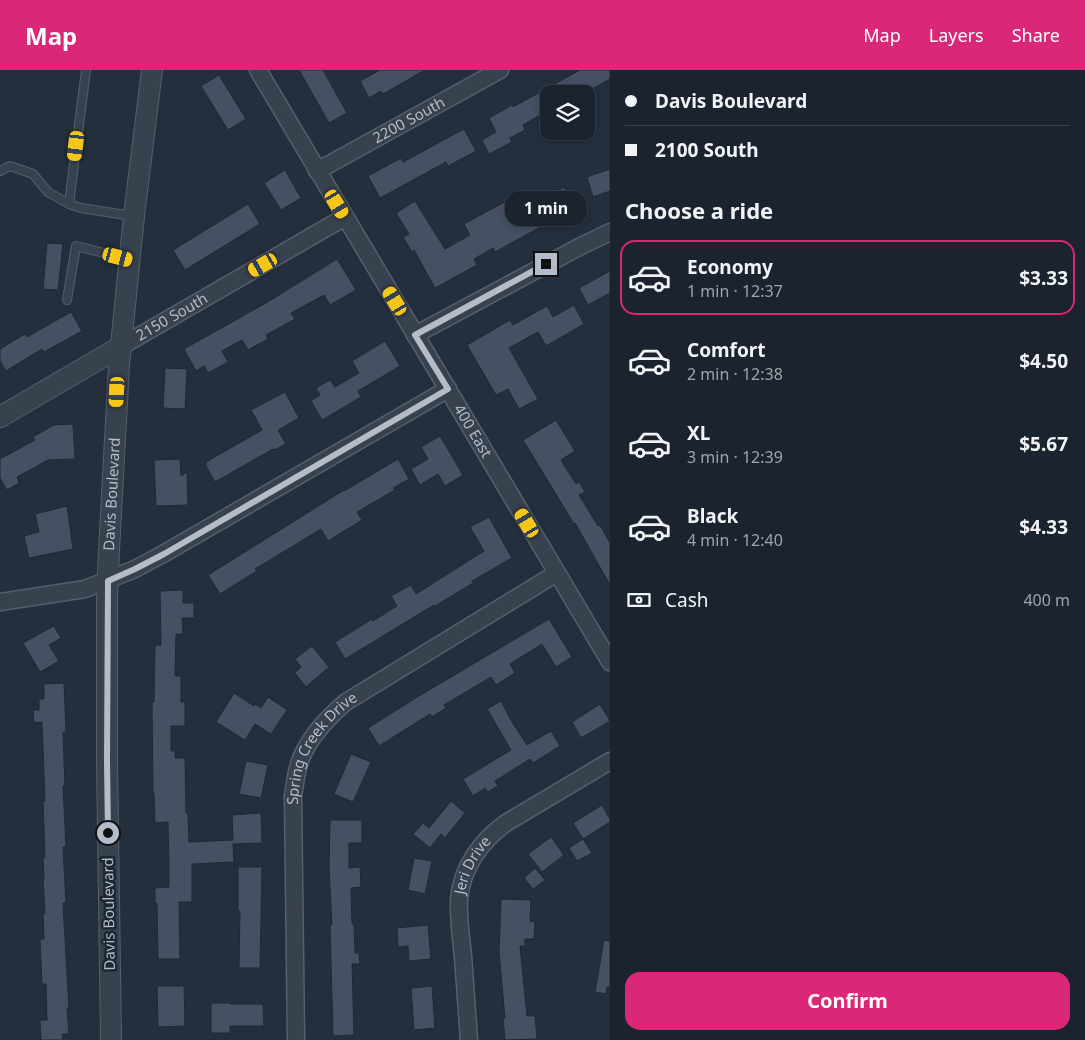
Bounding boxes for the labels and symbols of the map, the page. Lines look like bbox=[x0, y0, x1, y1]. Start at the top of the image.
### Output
street label: 2200 South bbox=[369, 91, 448, 147]
car bbox=[66, 130, 85, 162]
car bbox=[322, 187, 351, 221]
callout: 1 min bbox=[505, 191, 587, 226]
car bbox=[101, 246, 134, 268]
car bbox=[246, 251, 279, 279]
route end bbox=[535, 253, 557, 275]
car bbox=[380, 284, 409, 318]
street label: 2150 South bbox=[132, 288, 211, 345]
car bbox=[108, 377, 125, 407]
street label: 400 East bbox=[450, 400, 497, 461]
street label: Davis Boulevard bbox=[98, 437, 124, 551]
car bbox=[512, 506, 541, 540]
street label: Spring Creek Drive bbox=[282, 687, 360, 805]
route start bbox=[97, 822, 119, 844]
street label: Jeri Drive bbox=[448, 831, 495, 898]
street label: Davis Boulevard bbox=[97, 857, 119, 971]

